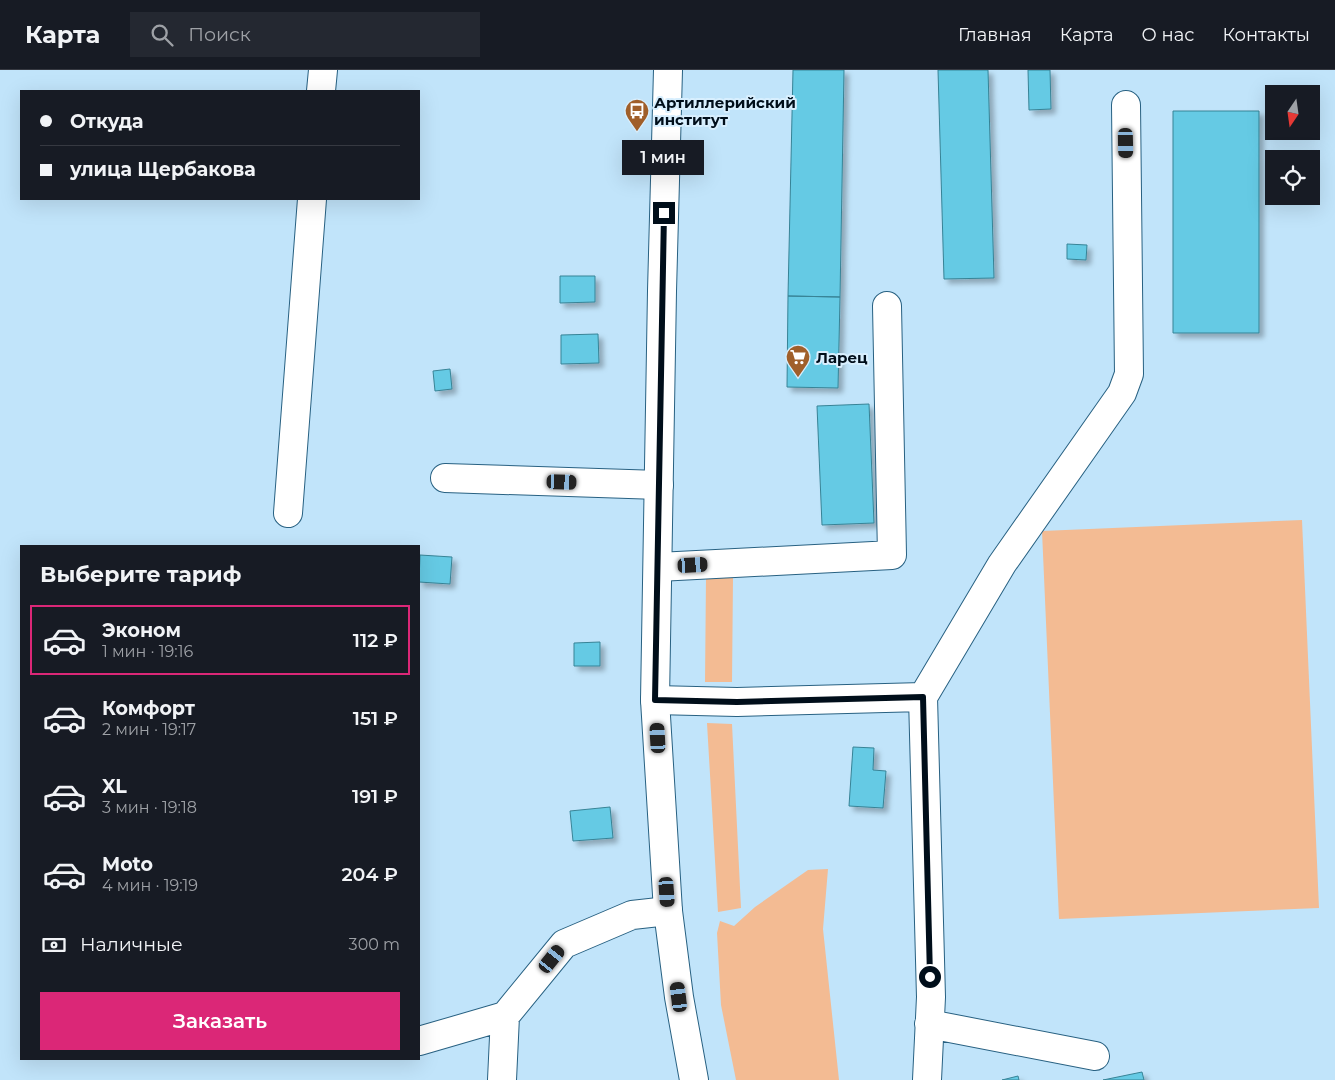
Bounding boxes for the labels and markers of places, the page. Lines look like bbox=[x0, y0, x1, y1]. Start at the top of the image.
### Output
place label: Артиллерийский институт bbox=[654, 93, 796, 129]
bus stop icon: Артиллерийский институт bbox=[624, 98, 650, 132]
supermarket icon: Ларец bbox=[785, 344, 811, 378]
place label: Ларец bbox=[816, 348, 868, 367]

